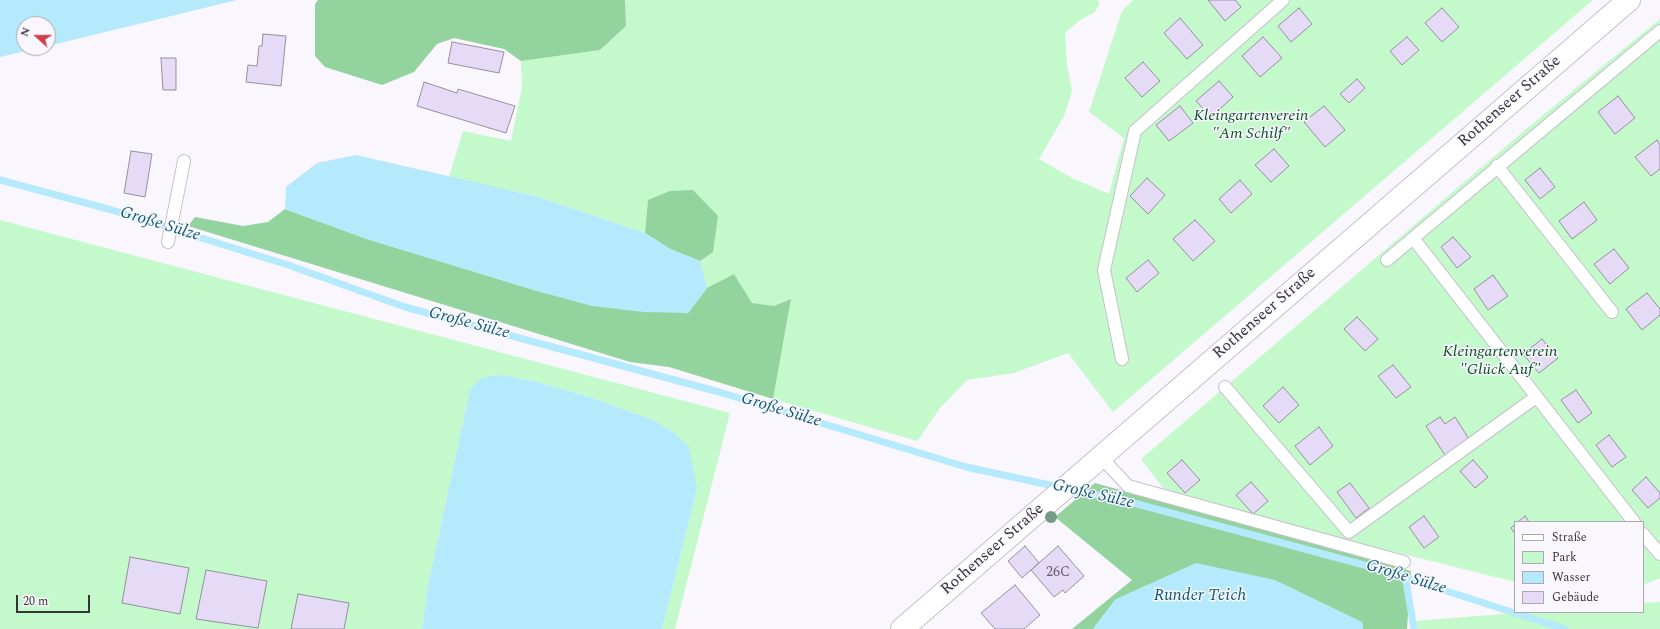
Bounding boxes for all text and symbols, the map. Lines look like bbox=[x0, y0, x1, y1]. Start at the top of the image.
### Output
north arrow bbox=[16, 16, 56, 56]
text: N bbox=[16, 25, 35, 39]
street label: Rothenseer Straße bbox=[1455, 52, 1565, 152]
park label: Kleingartenverein "Am Schilf" bbox=[1194, 107, 1308, 145]
water label: Große Sülze bbox=[117, 203, 203, 247]
street label: Rothenseer Straße bbox=[1210, 264, 1320, 364]
water label: Große Sülze bbox=[426, 303, 512, 345]
park label: Kleingartenverein "Glück Auf" bbox=[1443, 343, 1557, 381]
water label: Große Sülze bbox=[738, 389, 824, 433]
water label: Große Sülze bbox=[1050, 476, 1136, 514]
street label: Rothenseer Straße bbox=[938, 500, 1048, 600]
legend bbox=[1514, 521, 1644, 613]
text: Straße bbox=[1552, 528, 1587, 547]
text: Park bbox=[1552, 548, 1577, 567]
water label: Große Sülze bbox=[1363, 556, 1449, 600]
house number: 26C bbox=[1046, 565, 1070, 581]
text: Wasser bbox=[1552, 568, 1590, 587]
scale bar bbox=[18, 587, 92, 613]
water label: Runder Teich bbox=[1154, 587, 1246, 607]
text: Gebäude bbox=[1552, 588, 1599, 607]
text: 20 m bbox=[23, 592, 48, 611]

